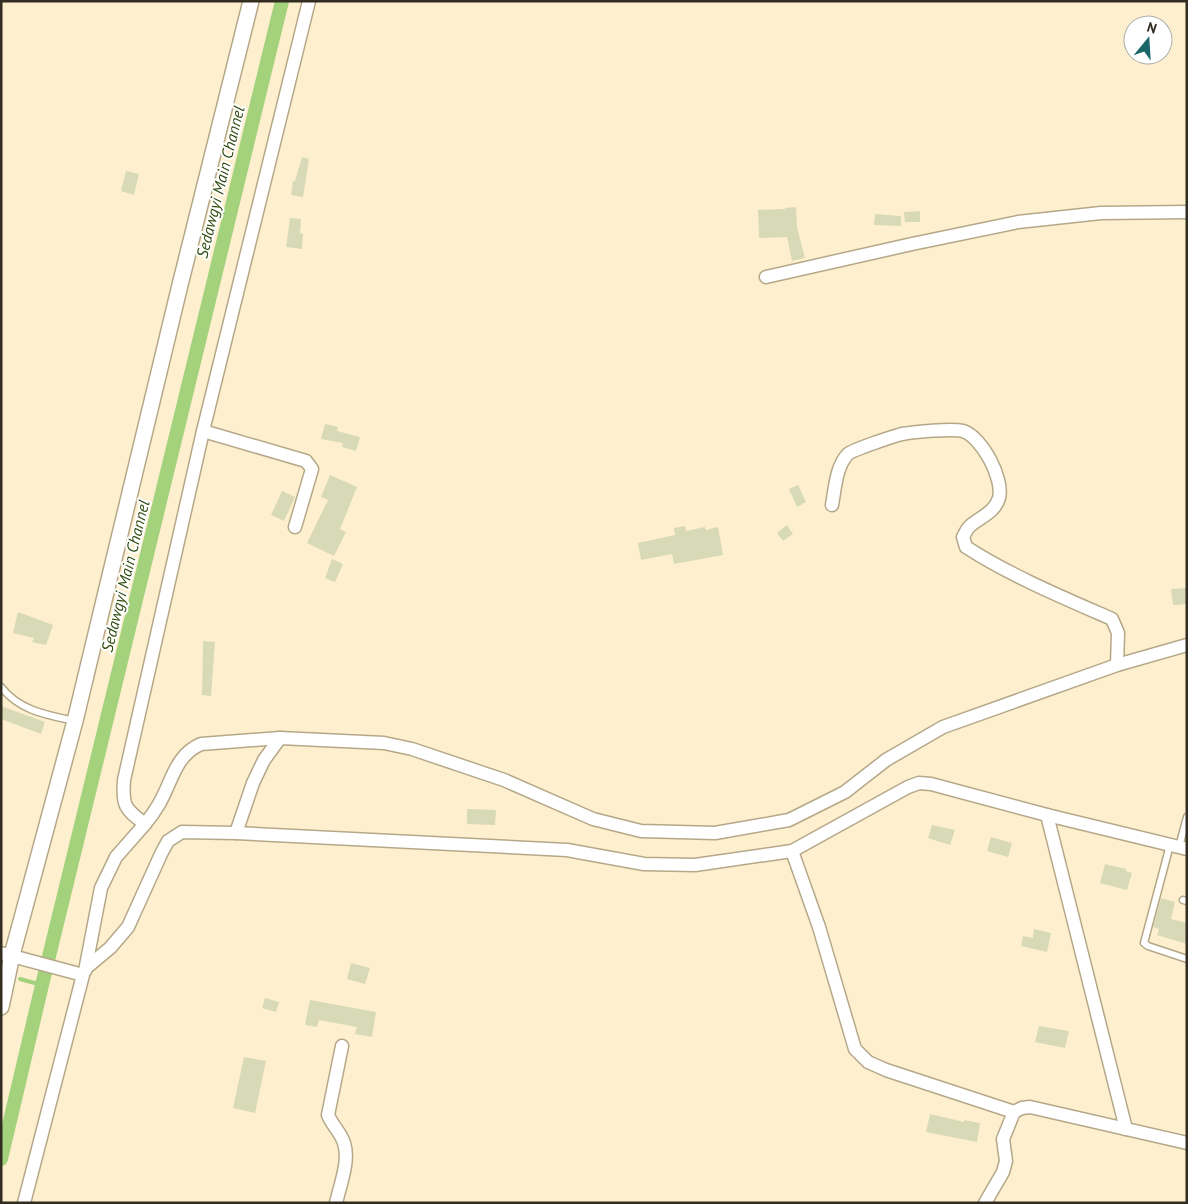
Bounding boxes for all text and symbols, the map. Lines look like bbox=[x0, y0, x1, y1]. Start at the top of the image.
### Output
north arrow bbox=[1123, 15, 1173, 65]
text: N bbox=[1145, 18, 1159, 38]
water label: Sedawgyi Main Channel bbox=[191, 103, 249, 260]
water label: Sedawgyi Main Channel bbox=[96, 497, 154, 654]

